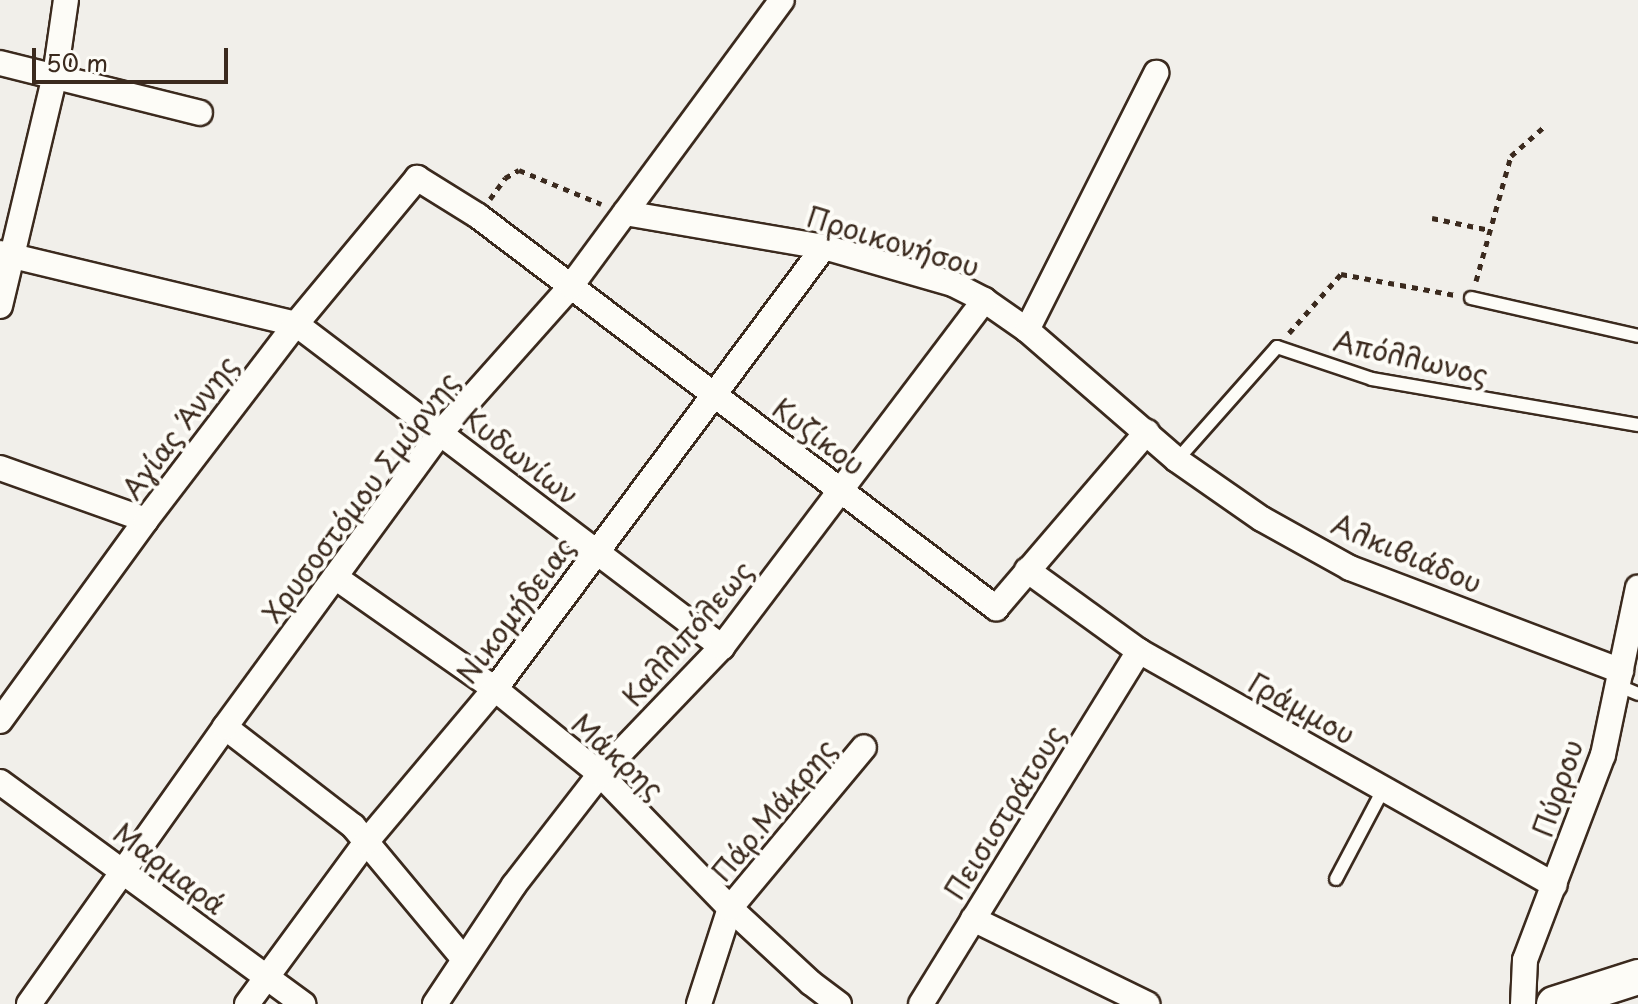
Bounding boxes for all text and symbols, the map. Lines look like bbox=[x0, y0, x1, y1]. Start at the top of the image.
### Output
scale bar bbox=[36, 32, 232, 82]
text: 50 m bbox=[46, 44, 108, 80]
street label: Προικονήσου bbox=[802, 199, 984, 283]
street label: Απόλλωνος bbox=[1331, 323, 1491, 391]
street label: Αγίας Άννης bbox=[114, 348, 244, 506]
street label: Χρυσοστόμου Σμύρνης bbox=[255, 366, 465, 628]
street label: Κυζίκου bbox=[766, 391, 872, 481]
street label: Κυδωνίων bbox=[457, 400, 585, 512]
street label: Αλκιβιάδου bbox=[1327, 506, 1487, 600]
street label: Νικομήδειας bbox=[449, 530, 581, 690]
street label: Καλλιπόλεως bbox=[615, 554, 759, 712]
street label: Γράμμου bbox=[1243, 665, 1361, 751]
street label: Μάκρης bbox=[565, 706, 671, 806]
street label: Πεισιστράτους bbox=[937, 719, 1071, 905]
street label: Πάρ.Μάκρης bbox=[704, 732, 842, 888]
street label: Πύρρου bbox=[1525, 735, 1589, 841]
street label: Μαρμαρά bbox=[107, 815, 233, 921]

